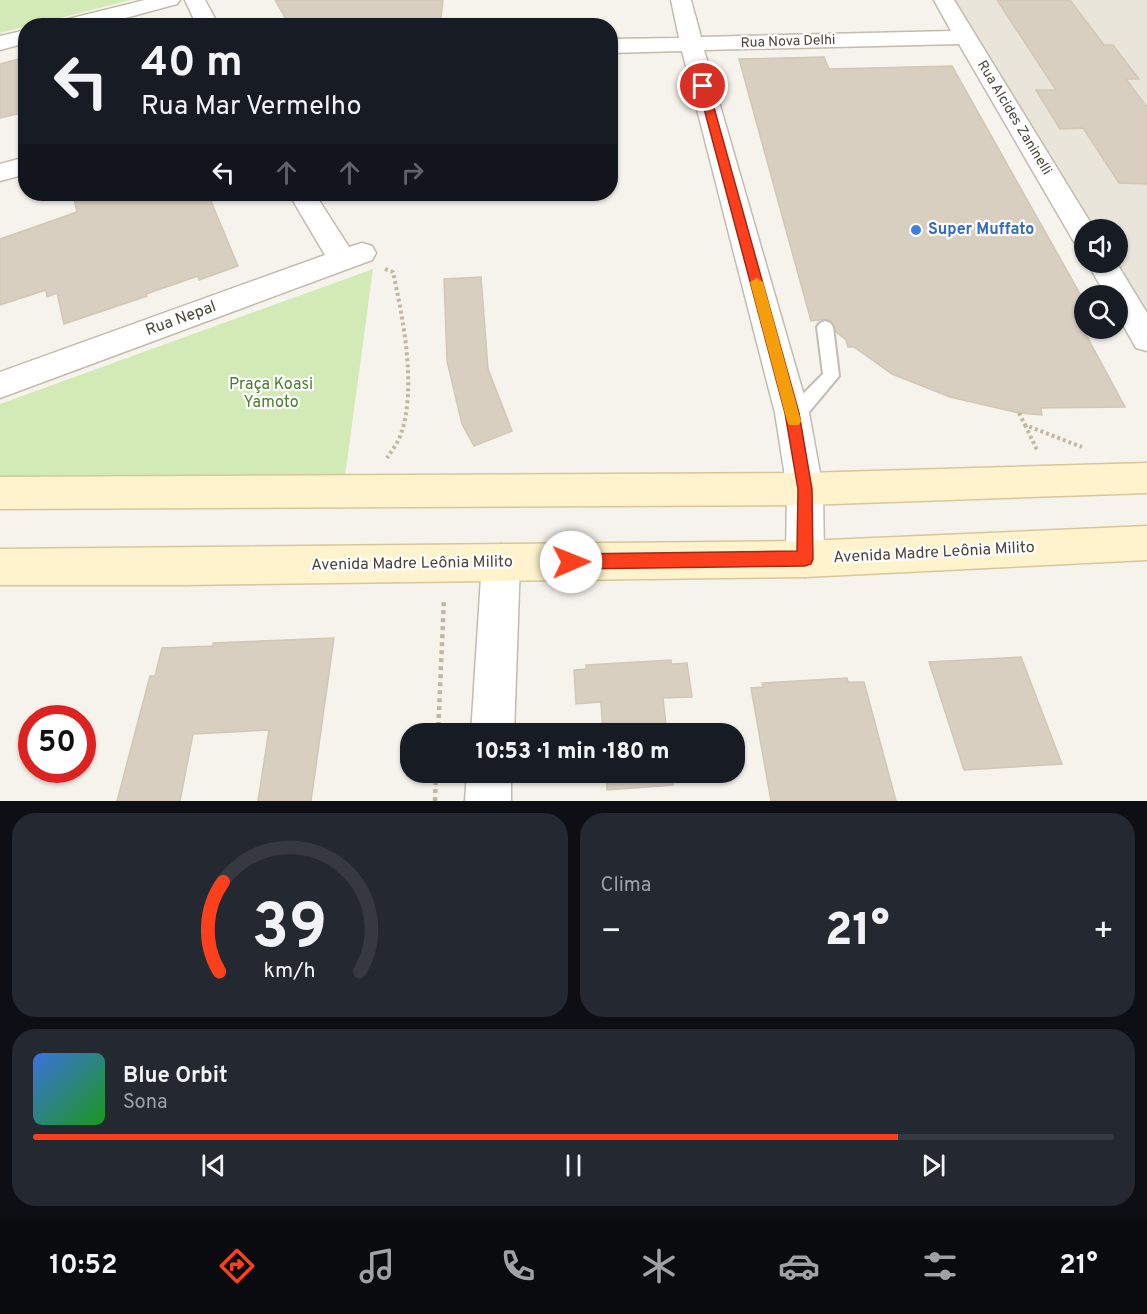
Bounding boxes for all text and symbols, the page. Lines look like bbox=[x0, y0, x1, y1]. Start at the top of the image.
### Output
street label: Rua Nova Delhi bbox=[740, 32, 836, 52]
text: 40 m bbox=[141, 38, 243, 91]
icon: left bbox=[42, 42, 120, 120]
street label: Rua Alcides Zaninelli bbox=[973, 58, 1055, 178]
pin bbox=[677, 60, 728, 111]
icon: arrive bbox=[686, 69, 719, 102]
text: Rua Mar Vermelho bbox=[141, 90, 361, 124]
icon: left bbox=[207, 156, 240, 189]
icon: ahead bbox=[270, 156, 303, 189]
icon: ahead bbox=[333, 156, 366, 189]
icon: right bbox=[396, 156, 429, 189]
map controls bbox=[1074, 219, 1128, 339]
button: sound bbox=[1074, 219, 1128, 273]
place label: Super Muffato bbox=[928, 220, 1034, 240]
marker: Super Muffato bbox=[909, 223, 923, 237]
button: search bbox=[1074, 285, 1128, 339]
street label: Rua Nepal bbox=[143, 297, 219, 341]
park label: Praça Koasi Yamoto bbox=[229, 375, 313, 413]
position arrow bbox=[539, 530, 603, 594]
street label: Avenida Madre Leônia Milito bbox=[833, 538, 1035, 568]
street label: Avenida Madre Leônia Milito bbox=[311, 552, 513, 576]
speed limit sign: 50 bbox=[18, 705, 96, 783]
text: 10:53 · 1 min · 180 m bbox=[475, 739, 670, 766]
text: Clima bbox=[601, 873, 651, 899]
text: 39 bbox=[252, 891, 328, 970]
text: 21° bbox=[825, 904, 890, 961]
text: − bbox=[601, 912, 622, 954]
text: + bbox=[1093, 912, 1114, 954]
text: km/h bbox=[264, 958, 316, 985]
text: Blue Orbit bbox=[123, 1063, 228, 1090]
text: Sona bbox=[123, 1090, 168, 1116]
icon: previous bbox=[197, 1149, 230, 1182]
icon: pause bbox=[557, 1149, 590, 1182]
icon: next bbox=[917, 1149, 950, 1182]
icon: directions bbox=[216, 1245, 258, 1287]
icon: music bbox=[356, 1245, 398, 1287]
icon: phone bbox=[497, 1245, 539, 1287]
icon: climate bbox=[638, 1245, 680, 1287]
icon: car bbox=[778, 1245, 820, 1287]
icon: filters bbox=[919, 1245, 961, 1287]
text: 10:52 bbox=[49, 1249, 117, 1283]
text: 21° bbox=[1059, 1249, 1098, 1283]

